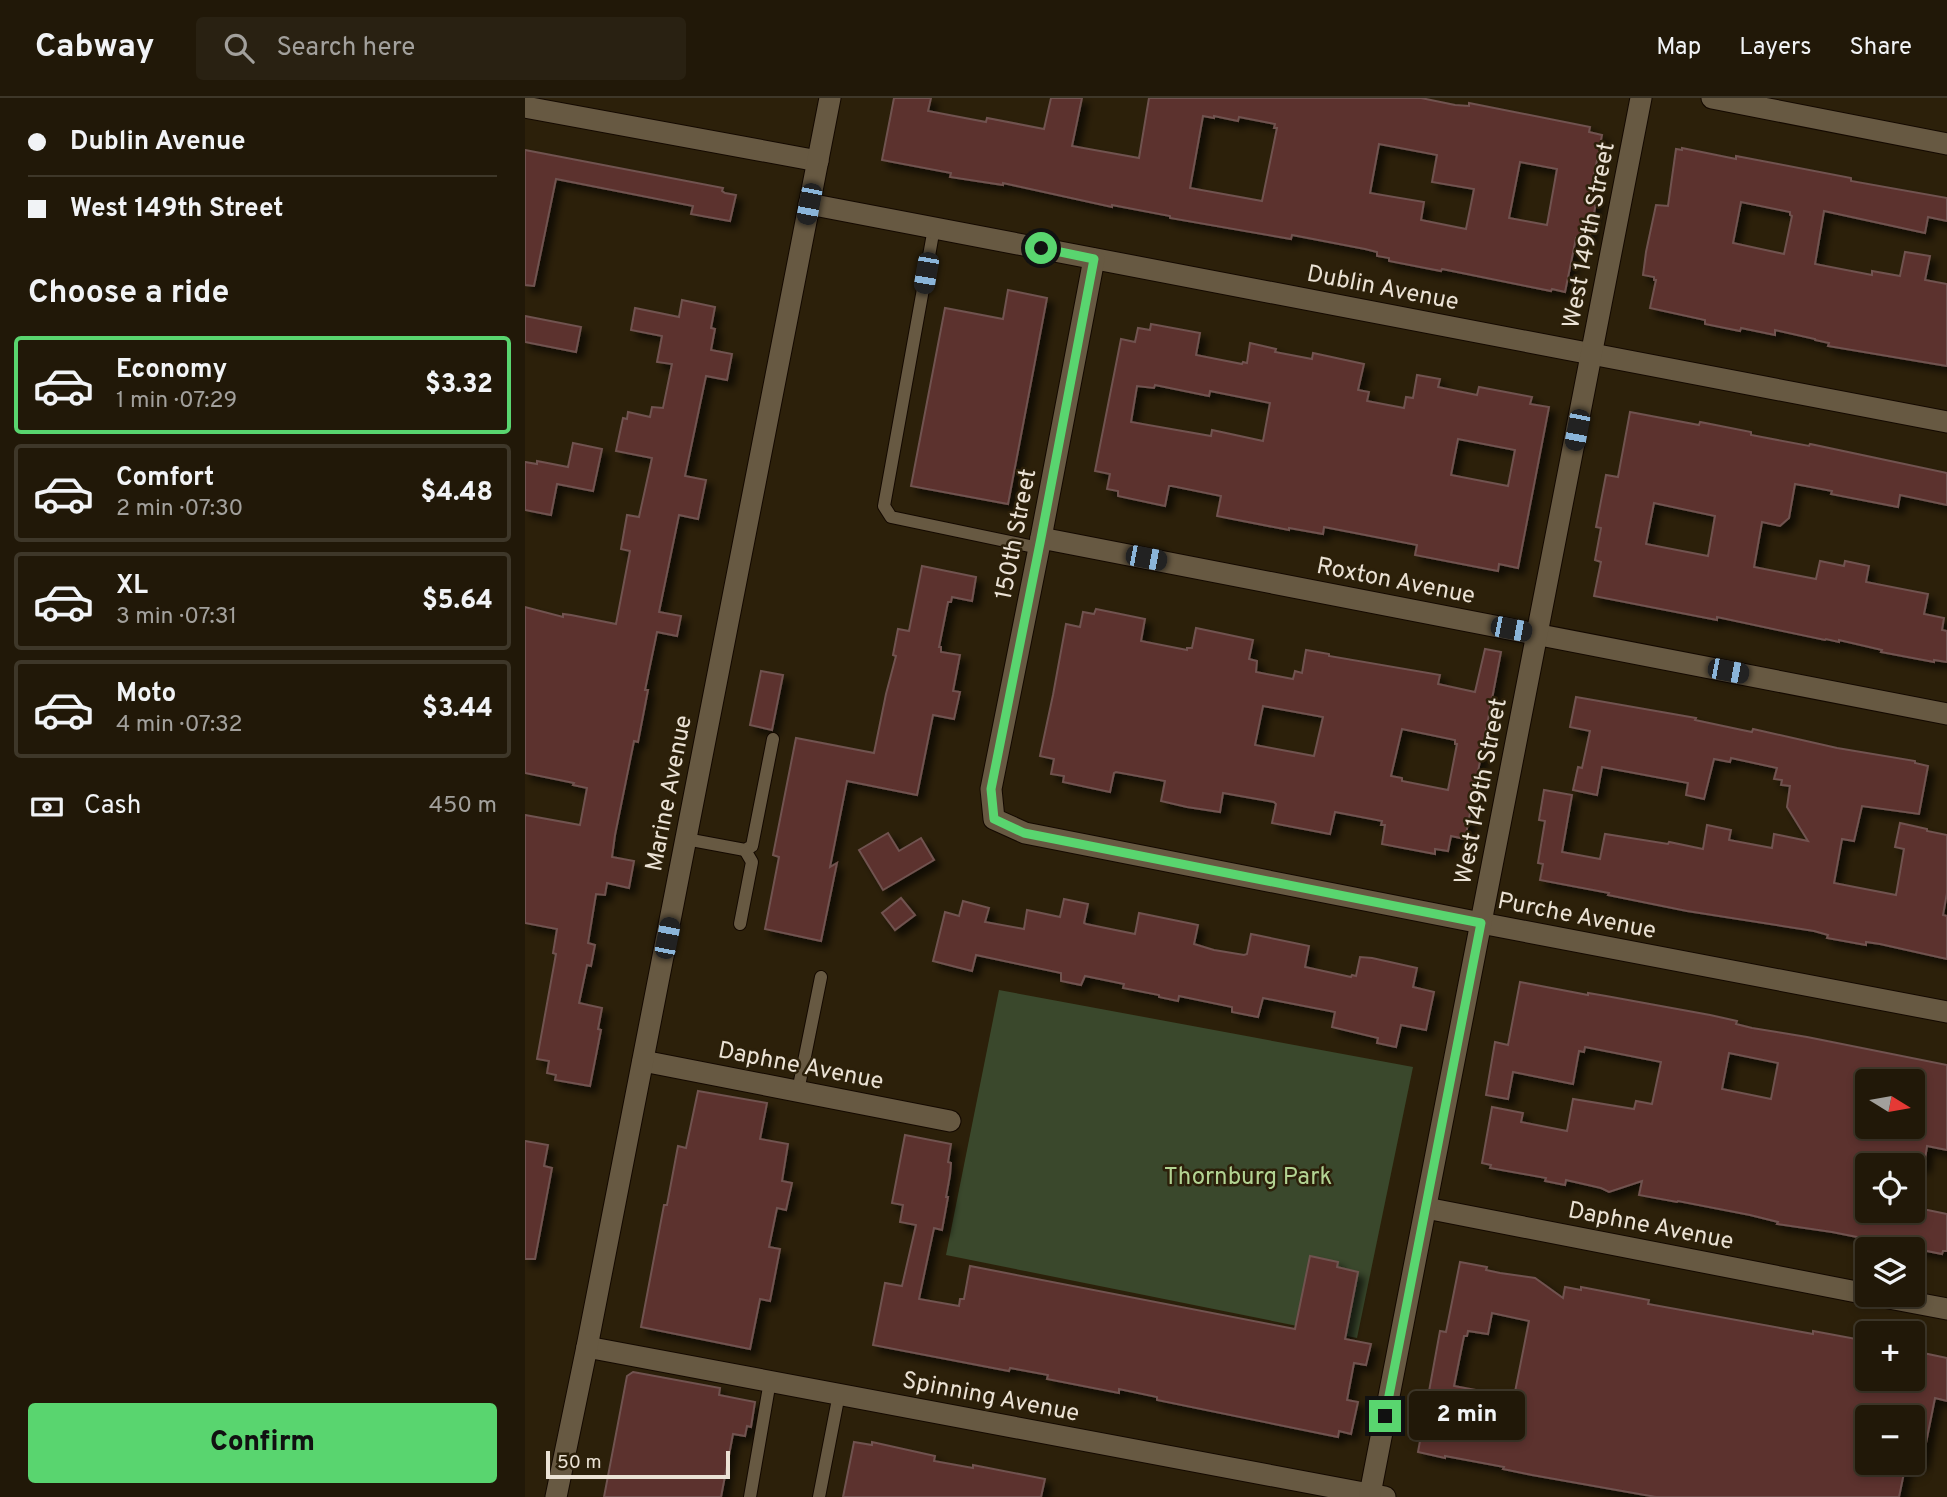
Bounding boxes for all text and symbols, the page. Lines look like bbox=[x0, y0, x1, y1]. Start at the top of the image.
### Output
search box bbox=[196, 17, 686, 80]
text: Cabway bbox=[35, 27, 154, 69]
icon: search bbox=[220, 29, 258, 67]
text: Search here bbox=[276, 32, 415, 65]
text: Map bbox=[1656, 33, 1701, 63]
text: Layers bbox=[1739, 33, 1811, 63]
text: Share bbox=[1849, 33, 1912, 63]
text: Dublin Avenue bbox=[70, 126, 246, 159]
street label: West 149th Street bbox=[1557, 140, 1623, 331]
car bbox=[795, 181, 824, 227]
text: West 149th Street bbox=[70, 193, 284, 226]
route start bbox=[1025, 232, 1057, 264]
car bbox=[913, 250, 940, 296]
street label: Dublin Avenue bbox=[1304, 260, 1461, 318]
text: Choose a ride bbox=[28, 274, 229, 314]
icon: car bbox=[32, 354, 95, 417]
text: Economy bbox=[116, 354, 227, 387]
text: $3.32 bbox=[425, 369, 493, 402]
text: 1 min · 07:29 bbox=[116, 387, 237, 416]
car bbox=[1563, 407, 1592, 453]
icon: car bbox=[32, 462, 95, 525]
text: Comfort bbox=[116, 462, 214, 495]
street label: 150th Street bbox=[990, 466, 1044, 603]
text: $4.48 bbox=[420, 477, 493, 510]
text: 2 min · 07:30 bbox=[116, 495, 243, 524]
car bbox=[1124, 544, 1169, 572]
street label: Roxton Avenue bbox=[1314, 552, 1477, 612]
icon: car bbox=[32, 570, 95, 633]
text: XL bbox=[116, 570, 148, 603]
text: $5.64 bbox=[422, 585, 493, 618]
text: 3 min · 07:31 bbox=[116, 603, 237, 632]
car bbox=[1489, 615, 1534, 643]
car bbox=[1706, 657, 1751, 685]
icon: car bbox=[32, 678, 95, 741]
text: Moto bbox=[116, 678, 176, 711]
text: $3.44 bbox=[422, 693, 493, 726]
street label: West 149th Street bbox=[1449, 696, 1515, 887]
text: 4 min · 07:32 bbox=[116, 711, 243, 740]
street label: Marine Avenue bbox=[640, 713, 700, 874]
icon: cash bbox=[28, 788, 66, 826]
text: Cash bbox=[84, 790, 141, 823]
text: 450 m bbox=[429, 792, 497, 821]
street label: Purche Avenue bbox=[1495, 887, 1658, 947]
car bbox=[653, 915, 682, 961]
street label: Daphne Avenue bbox=[715, 1036, 886, 1098]
north arrow bbox=[1855, 1069, 1925, 1139]
map controls bbox=[1855, 1069, 1925, 1475]
button: locate bbox=[1855, 1153, 1925, 1223]
park label: Thornburg Park bbox=[1164, 1163, 1332, 1193]
street label: Daphne Avenue bbox=[1565, 1196, 1736, 1258]
button: layers bbox=[1855, 1237, 1925, 1307]
button: + bbox=[1855, 1321, 1925, 1391]
street label: Spinning Avenue bbox=[900, 1366, 1082, 1430]
callout: 2 min bbox=[1409, 1392, 1525, 1440]
route end bbox=[1369, 1400, 1401, 1432]
text: 2 min bbox=[1437, 1401, 1497, 1430]
button: Confirm bbox=[28, 1403, 497, 1483]
button: − bbox=[1855, 1405, 1925, 1475]
scale bar bbox=[546, 1448, 730, 1480]
text: 50 m bbox=[557, 1451, 602, 1475]

